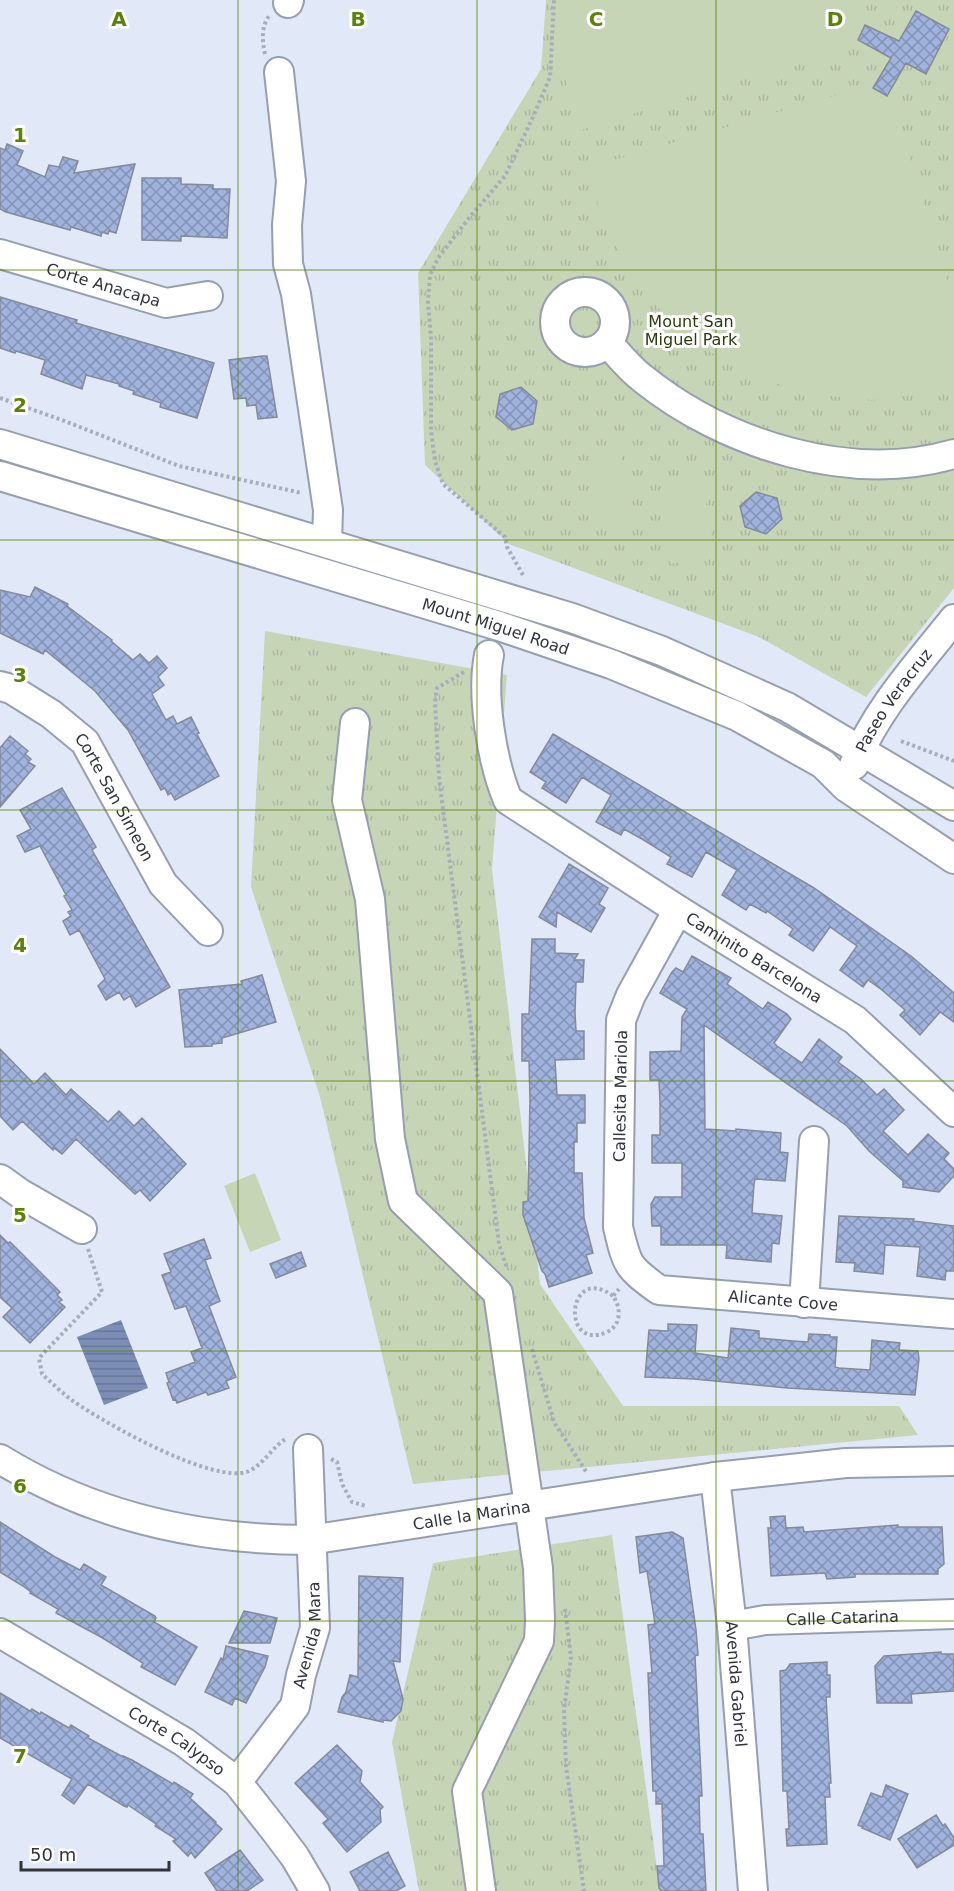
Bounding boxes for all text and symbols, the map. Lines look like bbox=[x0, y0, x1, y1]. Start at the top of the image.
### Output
text: A bbox=[111, 7, 127, 31]
text: B bbox=[350, 7, 366, 31]
text: C bbox=[589, 7, 603, 31]
text: D bbox=[827, 7, 843, 31]
text: 1 bbox=[13, 123, 27, 147]
street label: Corte Anacapa bbox=[44, 259, 163, 311]
park label: Mount San Miguel Park bbox=[645, 312, 738, 349]
text: 2 bbox=[13, 393, 27, 417]
street label: Mount Miguel Road bbox=[420, 594, 572, 659]
street label: Paseo Veracruz bbox=[852, 645, 936, 755]
text: 3 bbox=[13, 663, 27, 687]
street label: Corte San Simeon bbox=[71, 729, 158, 865]
street label: Caminito Barcelona bbox=[682, 908, 825, 1007]
text: 4 bbox=[13, 933, 27, 957]
street label: Callesita Mariola bbox=[610, 1030, 631, 1162]
text: 5 bbox=[13, 1203, 27, 1227]
street label: Alicante Cove bbox=[728, 1287, 839, 1315]
text: 6 bbox=[13, 1474, 27, 1498]
street label: Calle la Marina bbox=[411, 1497, 532, 1534]
street label: Avenida Mara bbox=[290, 1581, 325, 1690]
street label: Calle Catarina bbox=[786, 1607, 899, 1629]
street label: Avenida Gabriel bbox=[721, 1620, 751, 1748]
street label: Corte Calypso bbox=[125, 1702, 229, 1780]
text: 7 bbox=[13, 1744, 27, 1768]
scale bar bbox=[21, 1834, 170, 1872]
text: 50 m bbox=[30, 1844, 76, 1865]

